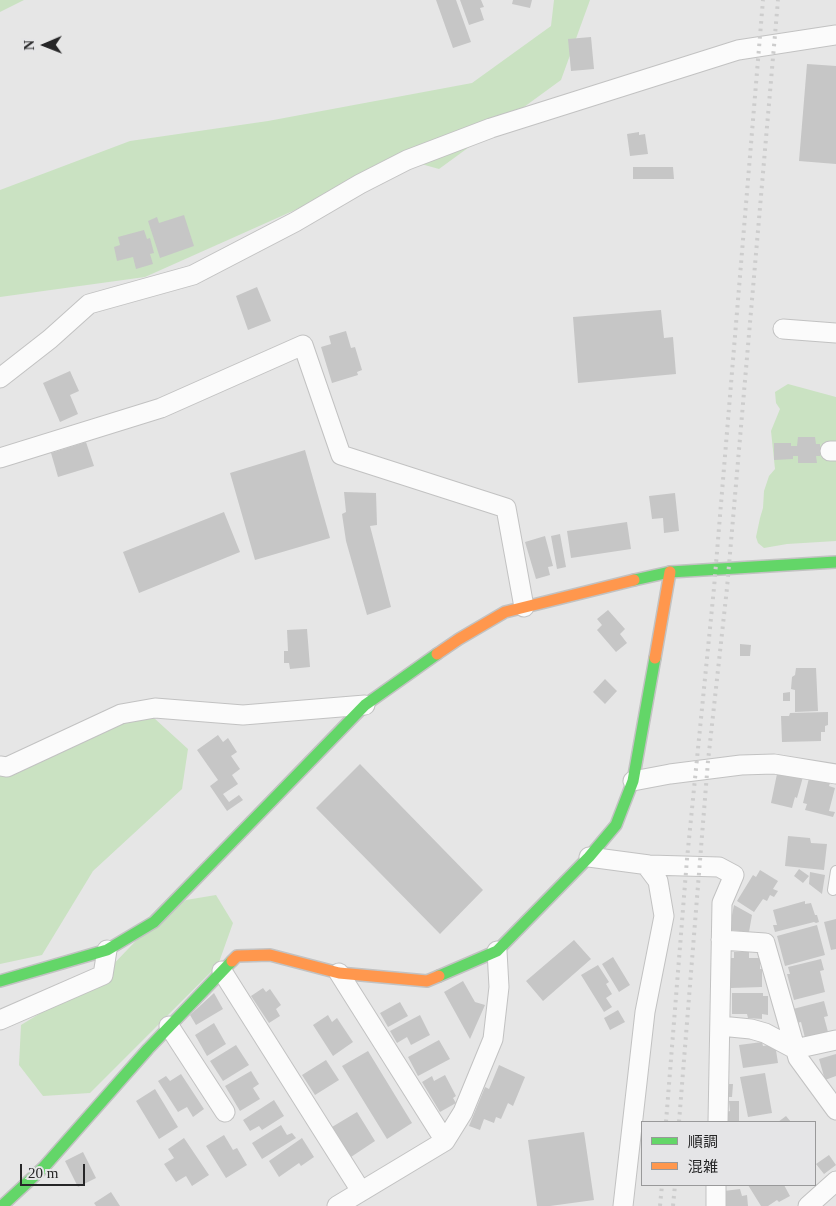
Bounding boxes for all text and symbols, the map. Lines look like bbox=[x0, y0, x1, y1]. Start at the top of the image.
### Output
north arrow bbox=[20, 20, 70, 70]
text: N bbox=[22, 40, 37, 50]
legend bbox=[641, 1121, 816, 1186]
text: 順調 bbox=[688, 1134, 718, 1150]
scale bar bbox=[22, 1154, 88, 1186]
text: 混雑 bbox=[688, 1159, 718, 1175]
text: 20 m bbox=[28, 1165, 58, 1181]

